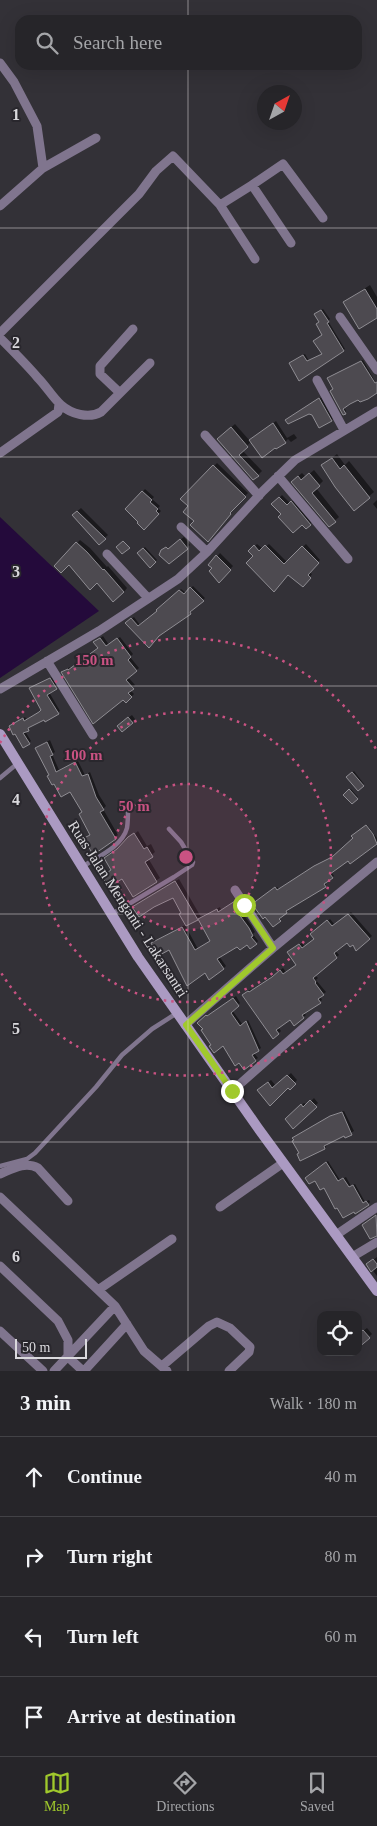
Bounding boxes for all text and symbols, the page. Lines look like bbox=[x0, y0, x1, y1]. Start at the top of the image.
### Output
search box bbox=[15, 15, 362, 70]
icon: search bbox=[33, 29, 61, 57]
text: Search here bbox=[73, 32, 162, 53]
north arrow bbox=[257, 85, 302, 130]
text: 1 bbox=[12, 106, 20, 123]
text: 2 bbox=[12, 334, 20, 351]
text: 3 bbox=[12, 563, 20, 580]
text: 150 m bbox=[75, 652, 114, 668]
text: 100 m bbox=[64, 747, 103, 763]
text: 4 bbox=[12, 791, 20, 808]
text: 50 m bbox=[118, 798, 150, 814]
street label: Ruas Jalan Menganti - Lakarsantri bbox=[65, 818, 191, 1000]
centre of rings bbox=[177, 848, 195, 866]
route start bbox=[233, 894, 256, 917]
text: 5 bbox=[12, 1020, 20, 1037]
route end bbox=[221, 1080, 244, 1103]
text: 6 bbox=[12, 1248, 20, 1265]
map controls bbox=[317, 1311, 362, 1356]
button: locate bbox=[317, 1311, 362, 1356]
scale bar bbox=[15, 1336, 88, 1359]
text: 50 m bbox=[22, 1340, 50, 1355]
text: 3 min bbox=[20, 1391, 71, 1415]
text: Walk · 180 m bbox=[270, 1395, 357, 1412]
icon: ahead bbox=[20, 1463, 48, 1491]
text: Continue bbox=[67, 1466, 142, 1487]
text: 40 m bbox=[325, 1468, 357, 1485]
icon: right bbox=[20, 1543, 48, 1571]
text: Turn right bbox=[67, 1546, 152, 1567]
text: 80 m bbox=[325, 1548, 357, 1565]
icon: left bbox=[20, 1623, 48, 1651]
text: Turn left bbox=[67, 1626, 139, 1647]
text: 60 m bbox=[325, 1628, 357, 1645]
icon: arrive bbox=[20, 1703, 48, 1731]
text: Arrive at destination bbox=[67, 1706, 236, 1727]
tab: Map bbox=[43, 1769, 71, 1815]
tab: Directions bbox=[156, 1769, 215, 1815]
tab: Saved bbox=[300, 1769, 334, 1815]

